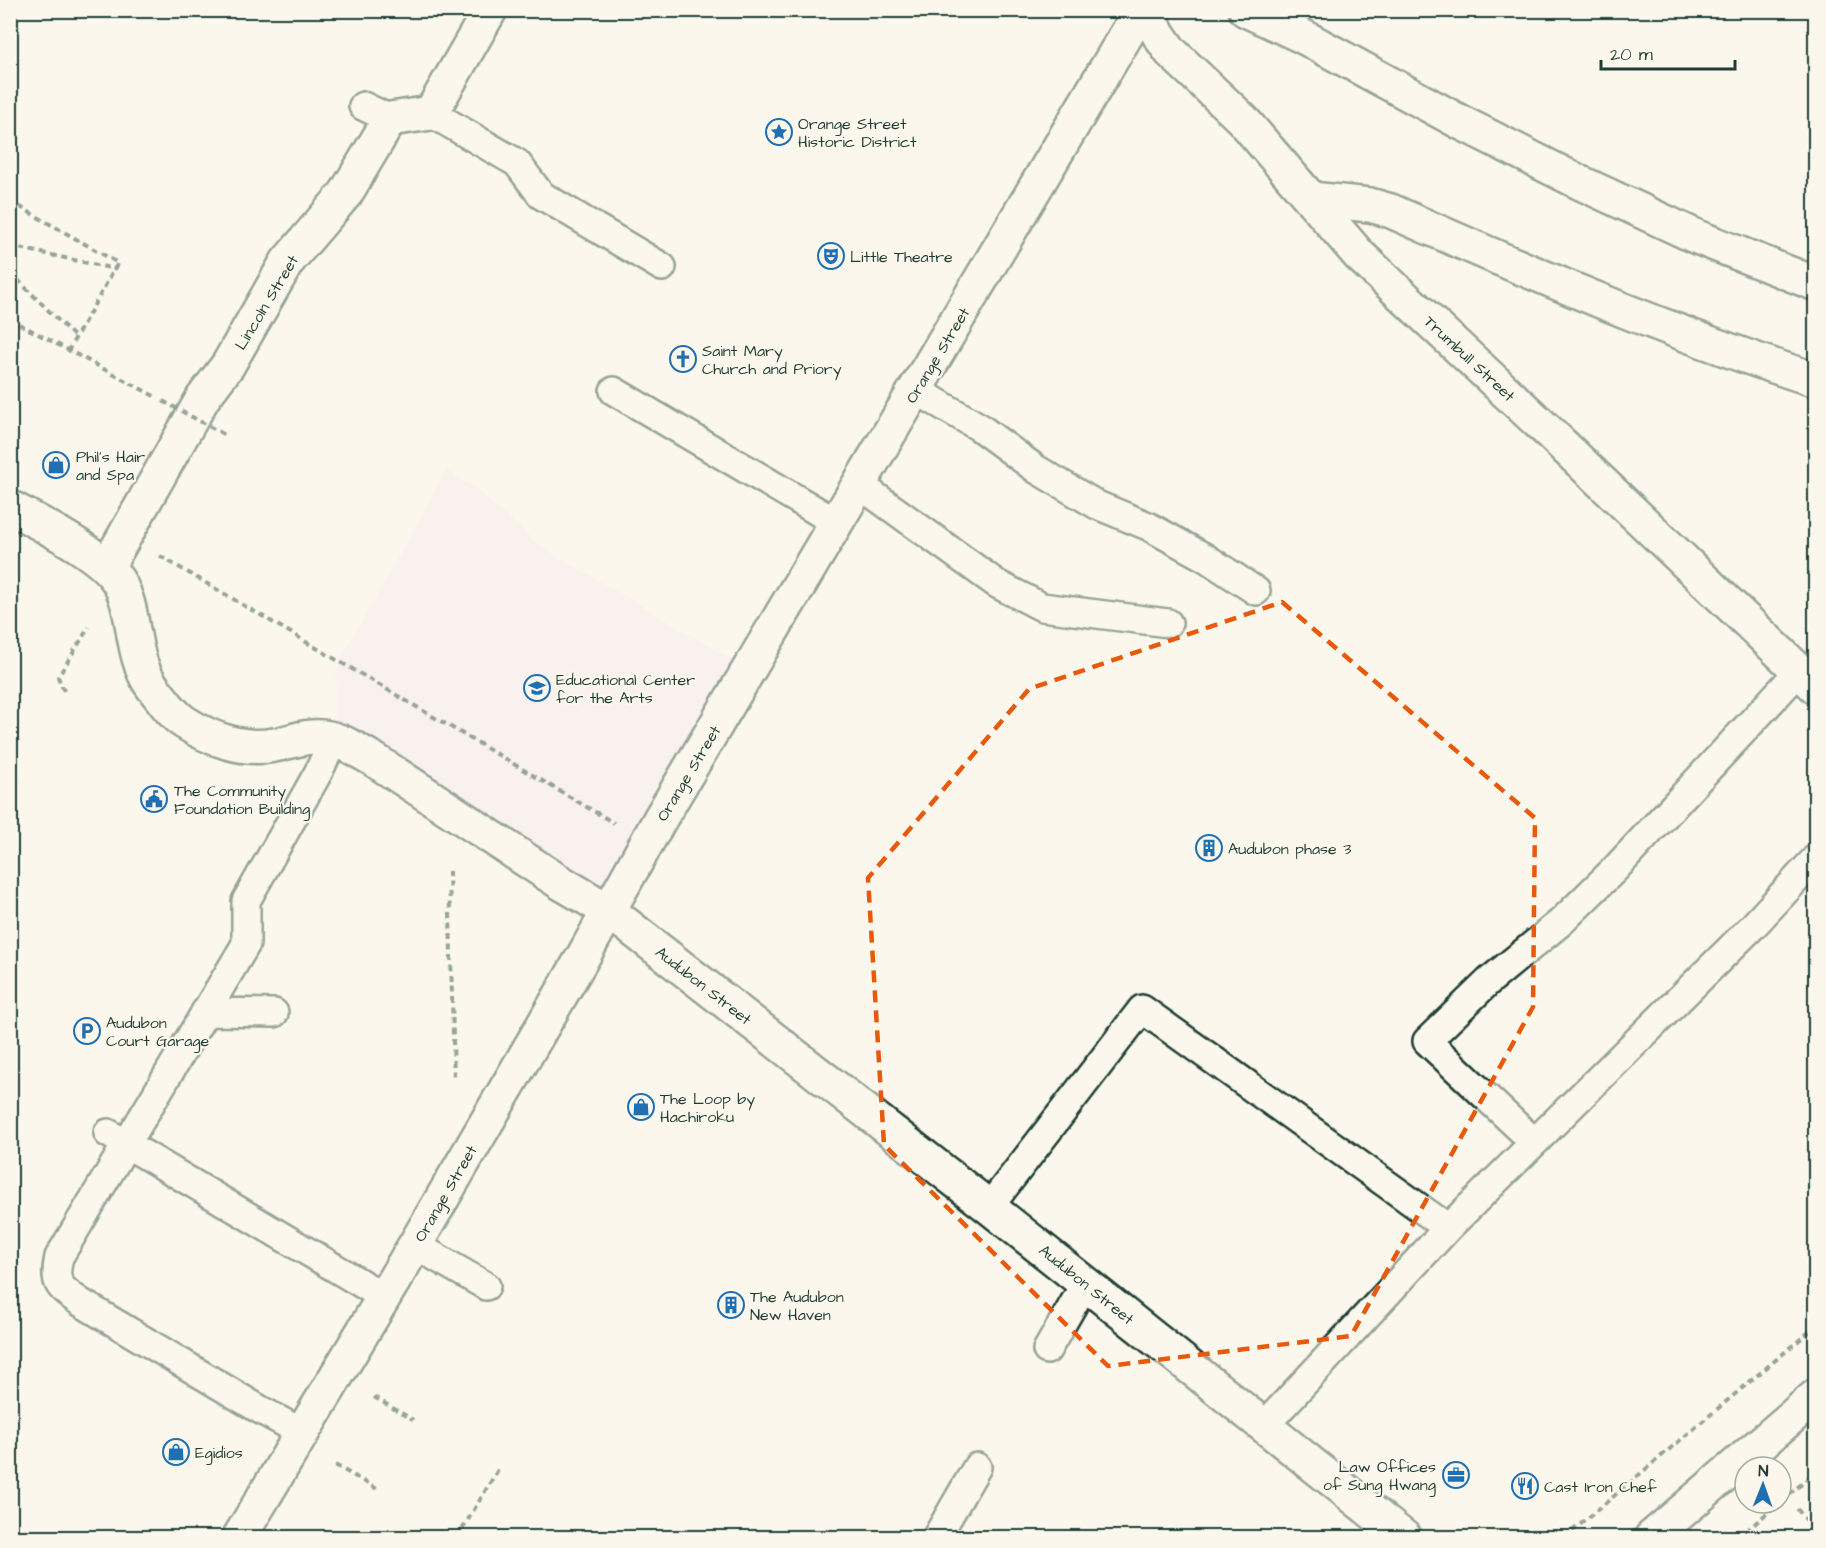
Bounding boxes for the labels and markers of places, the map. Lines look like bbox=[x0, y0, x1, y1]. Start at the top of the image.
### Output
place label: Orange Street Historic District bbox=[798, 113, 917, 153]
place icon: Orange Street Historic District bbox=[764, 117, 794, 147]
theatre icon: Little Theatre bbox=[816, 241, 846, 271]
place label: Little Theatre bbox=[850, 246, 953, 268]
place label: Saint Mary Church and Priory bbox=[702, 340, 842, 381]
church icon: Saint Mary Church and Priory bbox=[668, 344, 698, 374]
place label: Phil's Hair and Spa bbox=[76, 446, 145, 486]
shop icon: Phil's Hair and Spa bbox=[41, 450, 71, 480]
place label: Educational Center for the Arts bbox=[556, 669, 695, 709]
school or university icon: Educational Center for the Arts bbox=[522, 673, 552, 703]
place label: The Community Foundation Building bbox=[174, 780, 310, 821]
public building icon: The Community Foundation Building bbox=[139, 784, 169, 814]
building icon: Audubon phase 3 bbox=[1194, 833, 1224, 863]
place label: Audubon phase 3 bbox=[1228, 838, 1351, 860]
place label: Audubon Court Garage bbox=[106, 1012, 210, 1053]
parking icon: Audubon Court Garage bbox=[72, 1016, 102, 1046]
place label: The Loop by Hachiroku bbox=[660, 1088, 755, 1128]
shop icon: The Loop by Hachiroku bbox=[626, 1092, 656, 1122]
place label: The Audubon New Haven bbox=[750, 1286, 844, 1326]
building icon: The Audubon New Haven bbox=[716, 1290, 746, 1320]
shop icon: Egidios bbox=[161, 1437, 191, 1467]
place label: Egidios bbox=[195, 1442, 243, 1465]
place label: Law Offices of Sung Hwang bbox=[1323, 1456, 1436, 1497]
office icon: Law Offices of Sung Hwang bbox=[1441, 1460, 1471, 1490]
restaurant icon: Cast Iron Chef bbox=[1510, 1471, 1540, 1501]
place label: Cast Iron Chef bbox=[1544, 1476, 1657, 1498]

